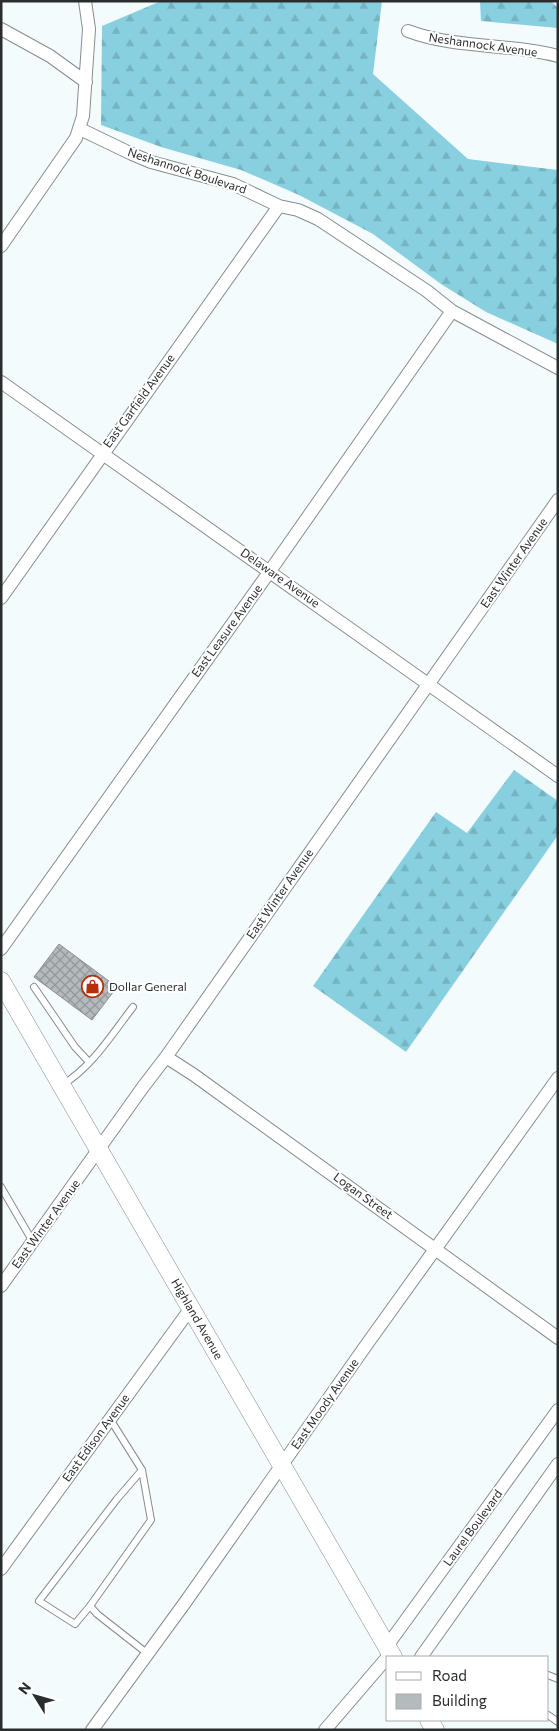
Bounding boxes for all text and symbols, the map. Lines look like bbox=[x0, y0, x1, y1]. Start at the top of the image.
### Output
street label: Neshannock Avenue bbox=[428, 29, 538, 59]
street label: Neshannock Boulevard bbox=[126, 144, 249, 196]
street label: East Garfield Avenue bbox=[100, 351, 177, 450]
street label: East Winter Avenue bbox=[477, 515, 549, 610]
street label: Delaware Avenue bbox=[238, 545, 323, 610]
street label: East Leasure Avenue bbox=[188, 581, 264, 679]
street label: East Winter Avenue bbox=[243, 846, 315, 941]
shop icon: Dollar General bbox=[81, 975, 105, 999]
place label: Dollar General bbox=[109, 979, 187, 993]
street label: Logan Street bbox=[331, 1169, 396, 1221]
street label: East Winter Avenue bbox=[8, 1176, 82, 1271]
street label: Highland Avenue bbox=[169, 1276, 227, 1361]
street label: East Moody Avenue bbox=[288, 1355, 361, 1451]
street label: East Edison Avenue bbox=[59, 1391, 132, 1484]
street label: Laurel Boulevard bbox=[440, 1487, 505, 1568]
legend bbox=[386, 1656, 549, 1721]
text: Road bbox=[432, 1666, 467, 1684]
north arrow bbox=[10, 1671, 60, 1721]
text: N bbox=[14, 1679, 34, 1697]
text: Building bbox=[432, 1691, 487, 1709]

